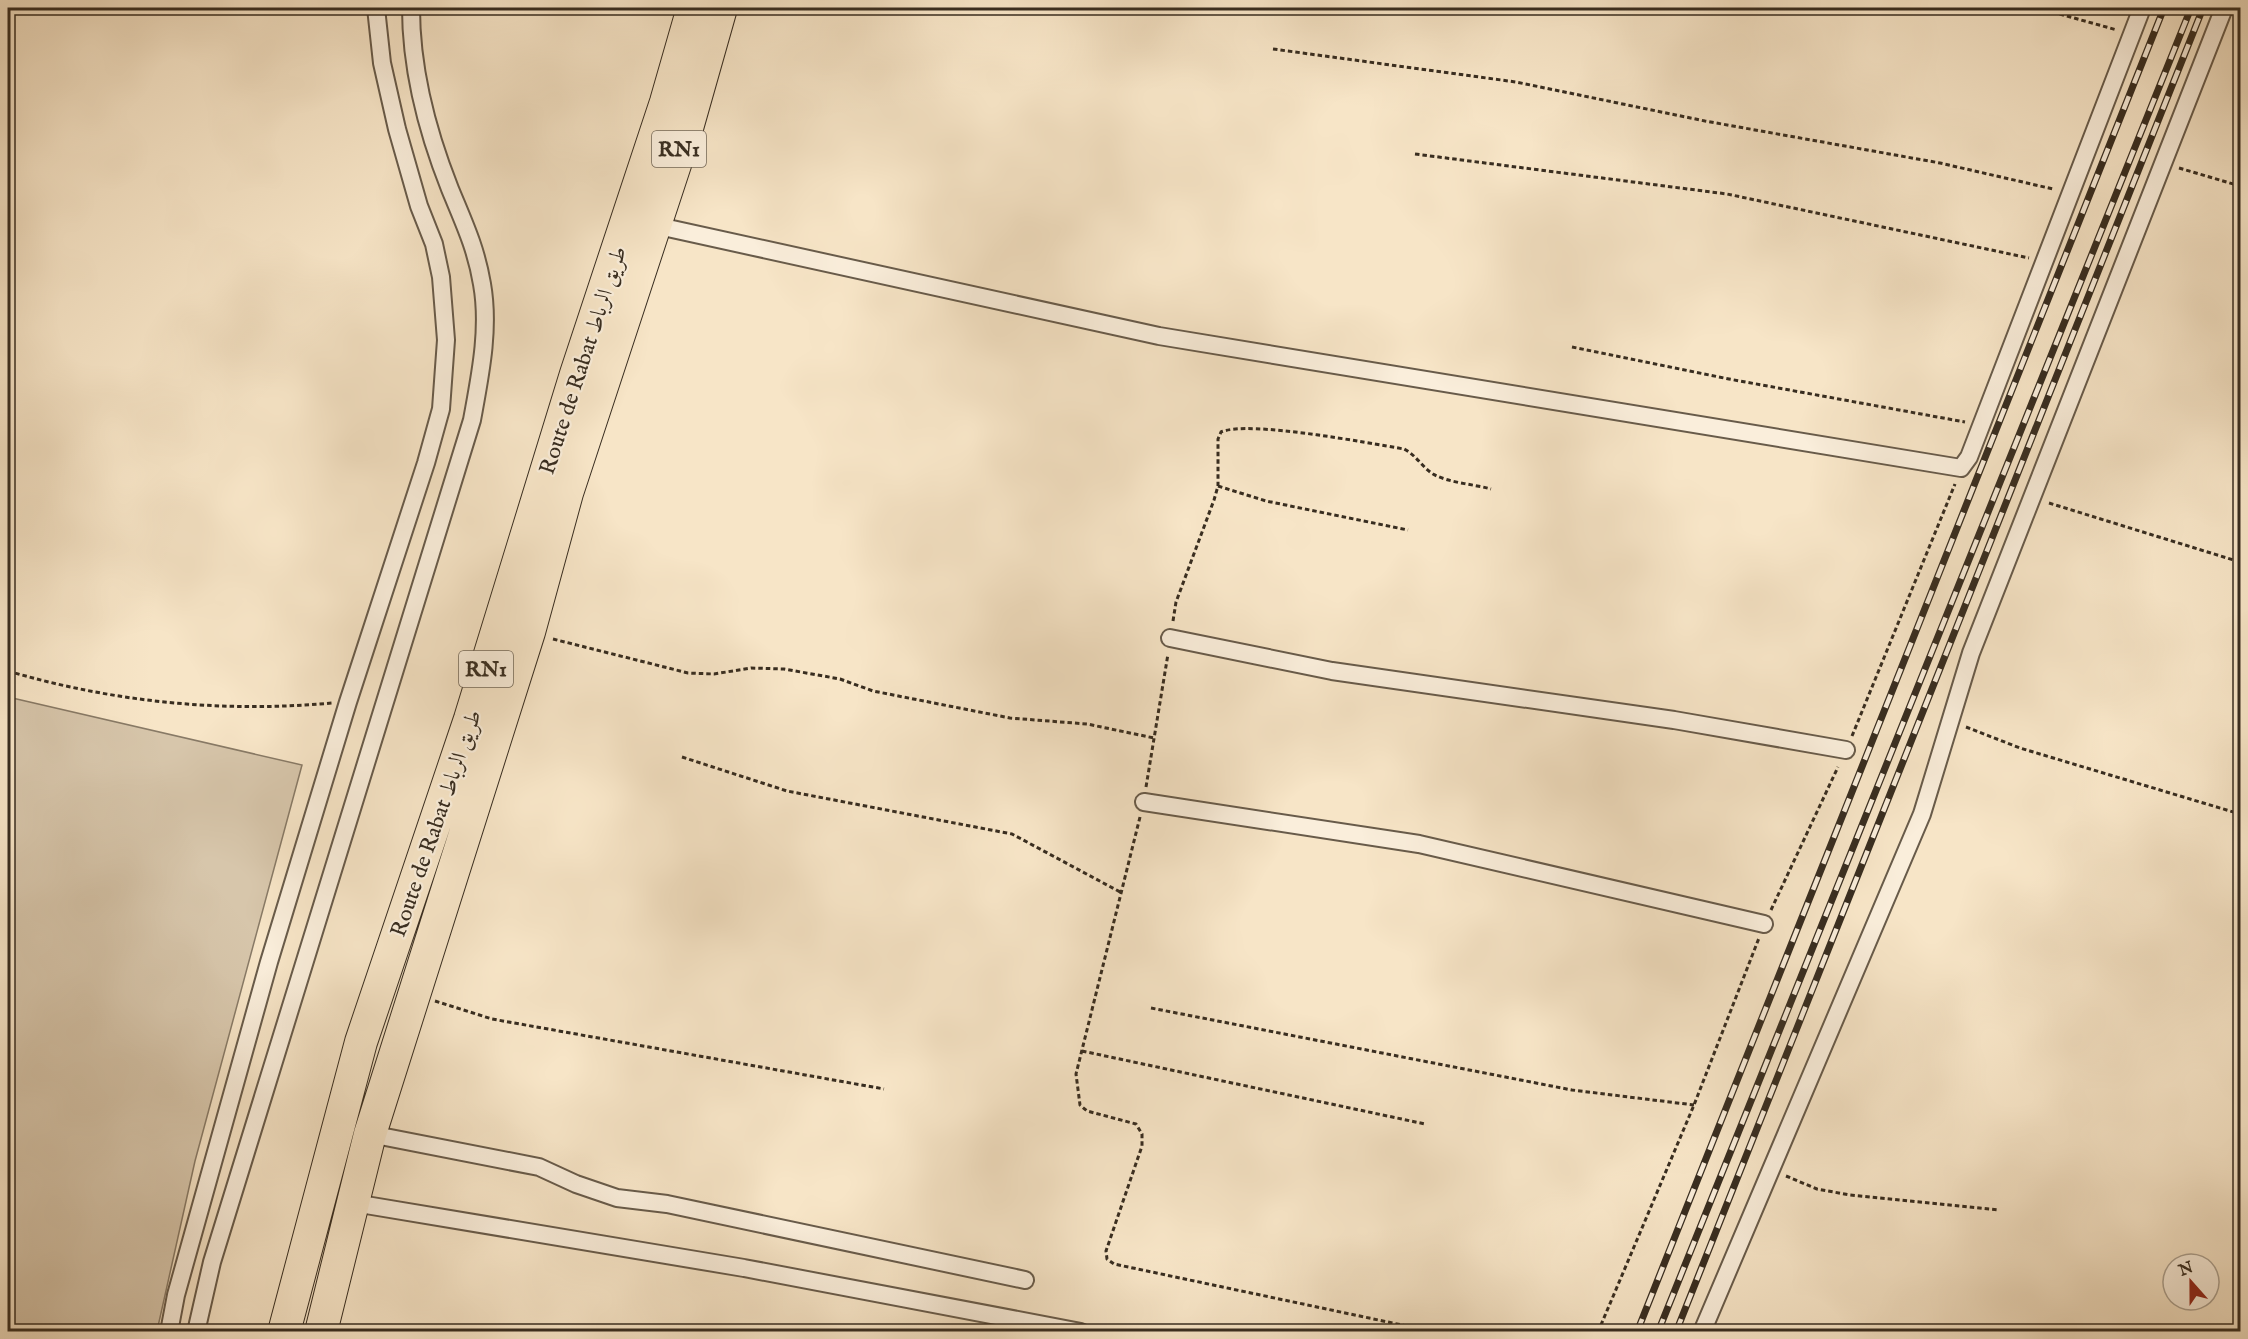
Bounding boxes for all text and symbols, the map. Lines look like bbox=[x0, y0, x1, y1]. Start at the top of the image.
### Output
road number: RN1 bbox=[652, 131, 706, 167]
street label: Route de Rabat طريق الرباط bbox=[534, 243, 634, 478]
road number: RN1 bbox=[459, 651, 513, 687]
street label: Route de Rabat طريق الرباط bbox=[385, 707, 489, 941]
north arrow bbox=[2161, 1252, 2221, 1312]
text: N bbox=[2175, 1258, 2197, 1282]

